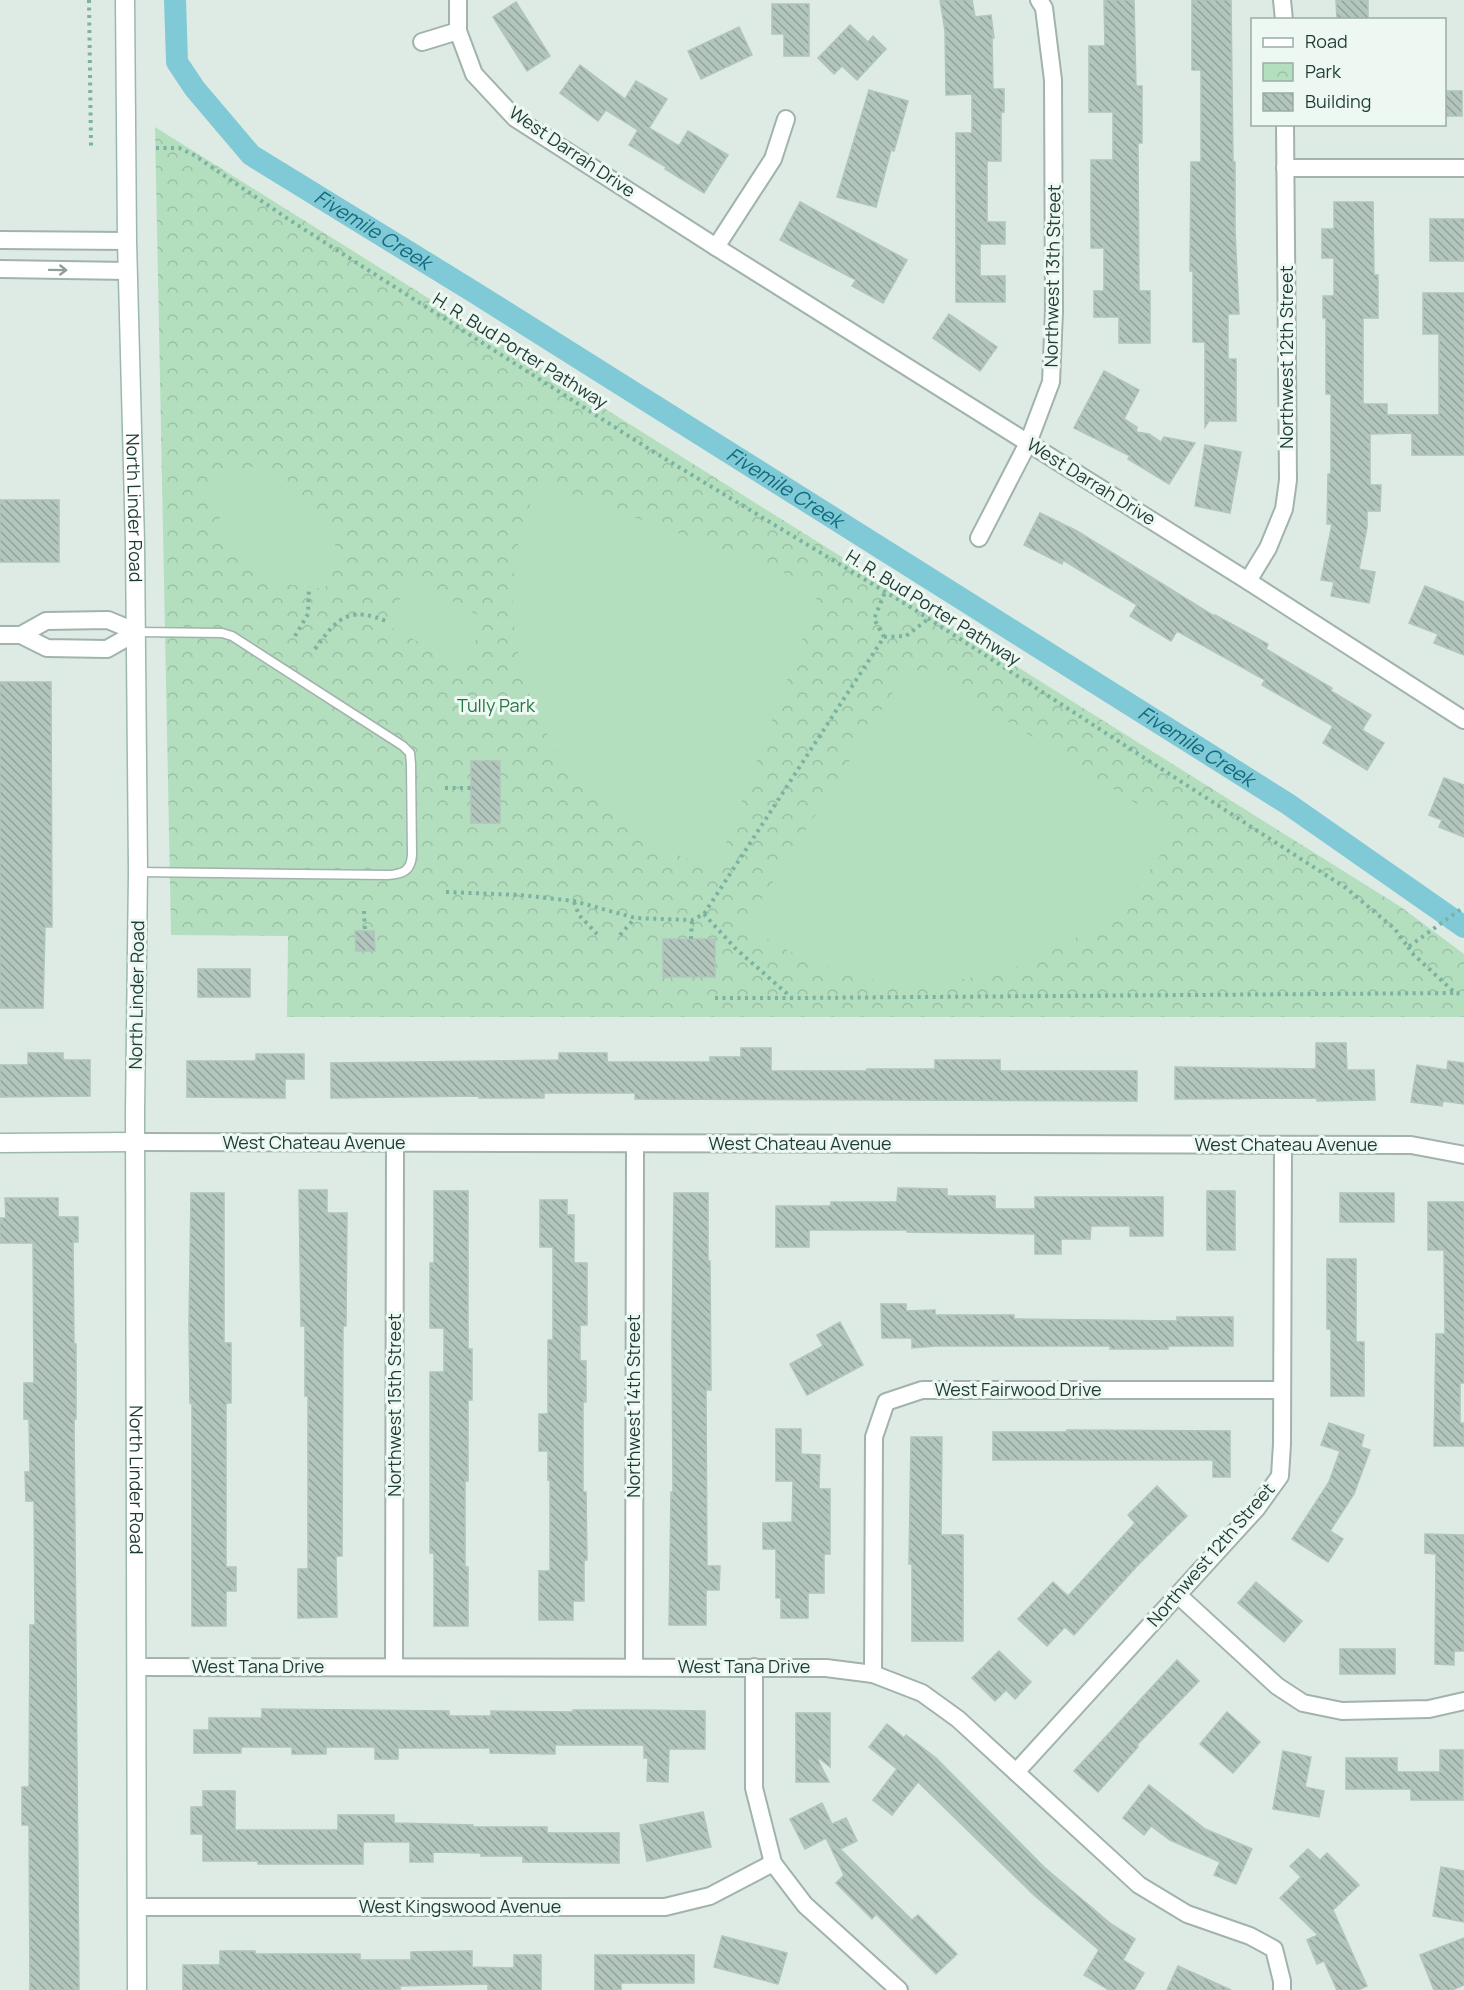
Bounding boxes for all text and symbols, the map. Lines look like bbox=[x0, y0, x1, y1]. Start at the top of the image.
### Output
legend bbox=[1251, 18, 1446, 126]
text: Road bbox=[1305, 29, 1348, 53]
text: Park bbox=[1305, 59, 1342, 83]
text: Building bbox=[1305, 89, 1371, 113]
street label: West Darrah Drive bbox=[505, 100, 640, 202]
water label: Fivemile Creek bbox=[309, 183, 439, 277]
street label: Northwest 13th Street bbox=[1038, 184, 1066, 368]
one-way arrow bbox=[48, 264, 68, 276]
street label: Northwest 12th Street bbox=[1274, 265, 1298, 449]
street label: H. R. Bud Porter Pathway bbox=[429, 286, 613, 414]
street label: West Darrah Drive bbox=[1023, 432, 1160, 530]
street label: North Linder Road bbox=[121, 433, 148, 583]
water label: Fivemile Creek bbox=[722, 440, 851, 536]
street label: H. R. Bud Porter Pathway bbox=[842, 543, 1026, 671]
park label: Tully Park bbox=[457, 693, 536, 717]
water label: Fivemile Creek bbox=[1133, 699, 1262, 794]
street label: North Linder Road bbox=[123, 920, 149, 1070]
street label: West Chateau Avenue bbox=[222, 1130, 406, 1154]
street label: West Chateau Avenue bbox=[708, 1131, 892, 1155]
street label: West Chateau Avenue bbox=[1194, 1132, 1378, 1156]
street label: Northwest 15th Street bbox=[382, 1313, 406, 1497]
street label: Northwest 14th Street bbox=[621, 1314, 645, 1498]
street label: West Fairwood Drive bbox=[934, 1377, 1102, 1401]
street label: North Linder Road bbox=[125, 1405, 149, 1554]
street label: Northwest 12th Street bbox=[1141, 1477, 1279, 1631]
street label: West Tana Drive bbox=[192, 1654, 324, 1678]
street label: West Tana Drive bbox=[678, 1654, 810, 1678]
street label: West Kingswood Avenue bbox=[359, 1894, 561, 1918]

